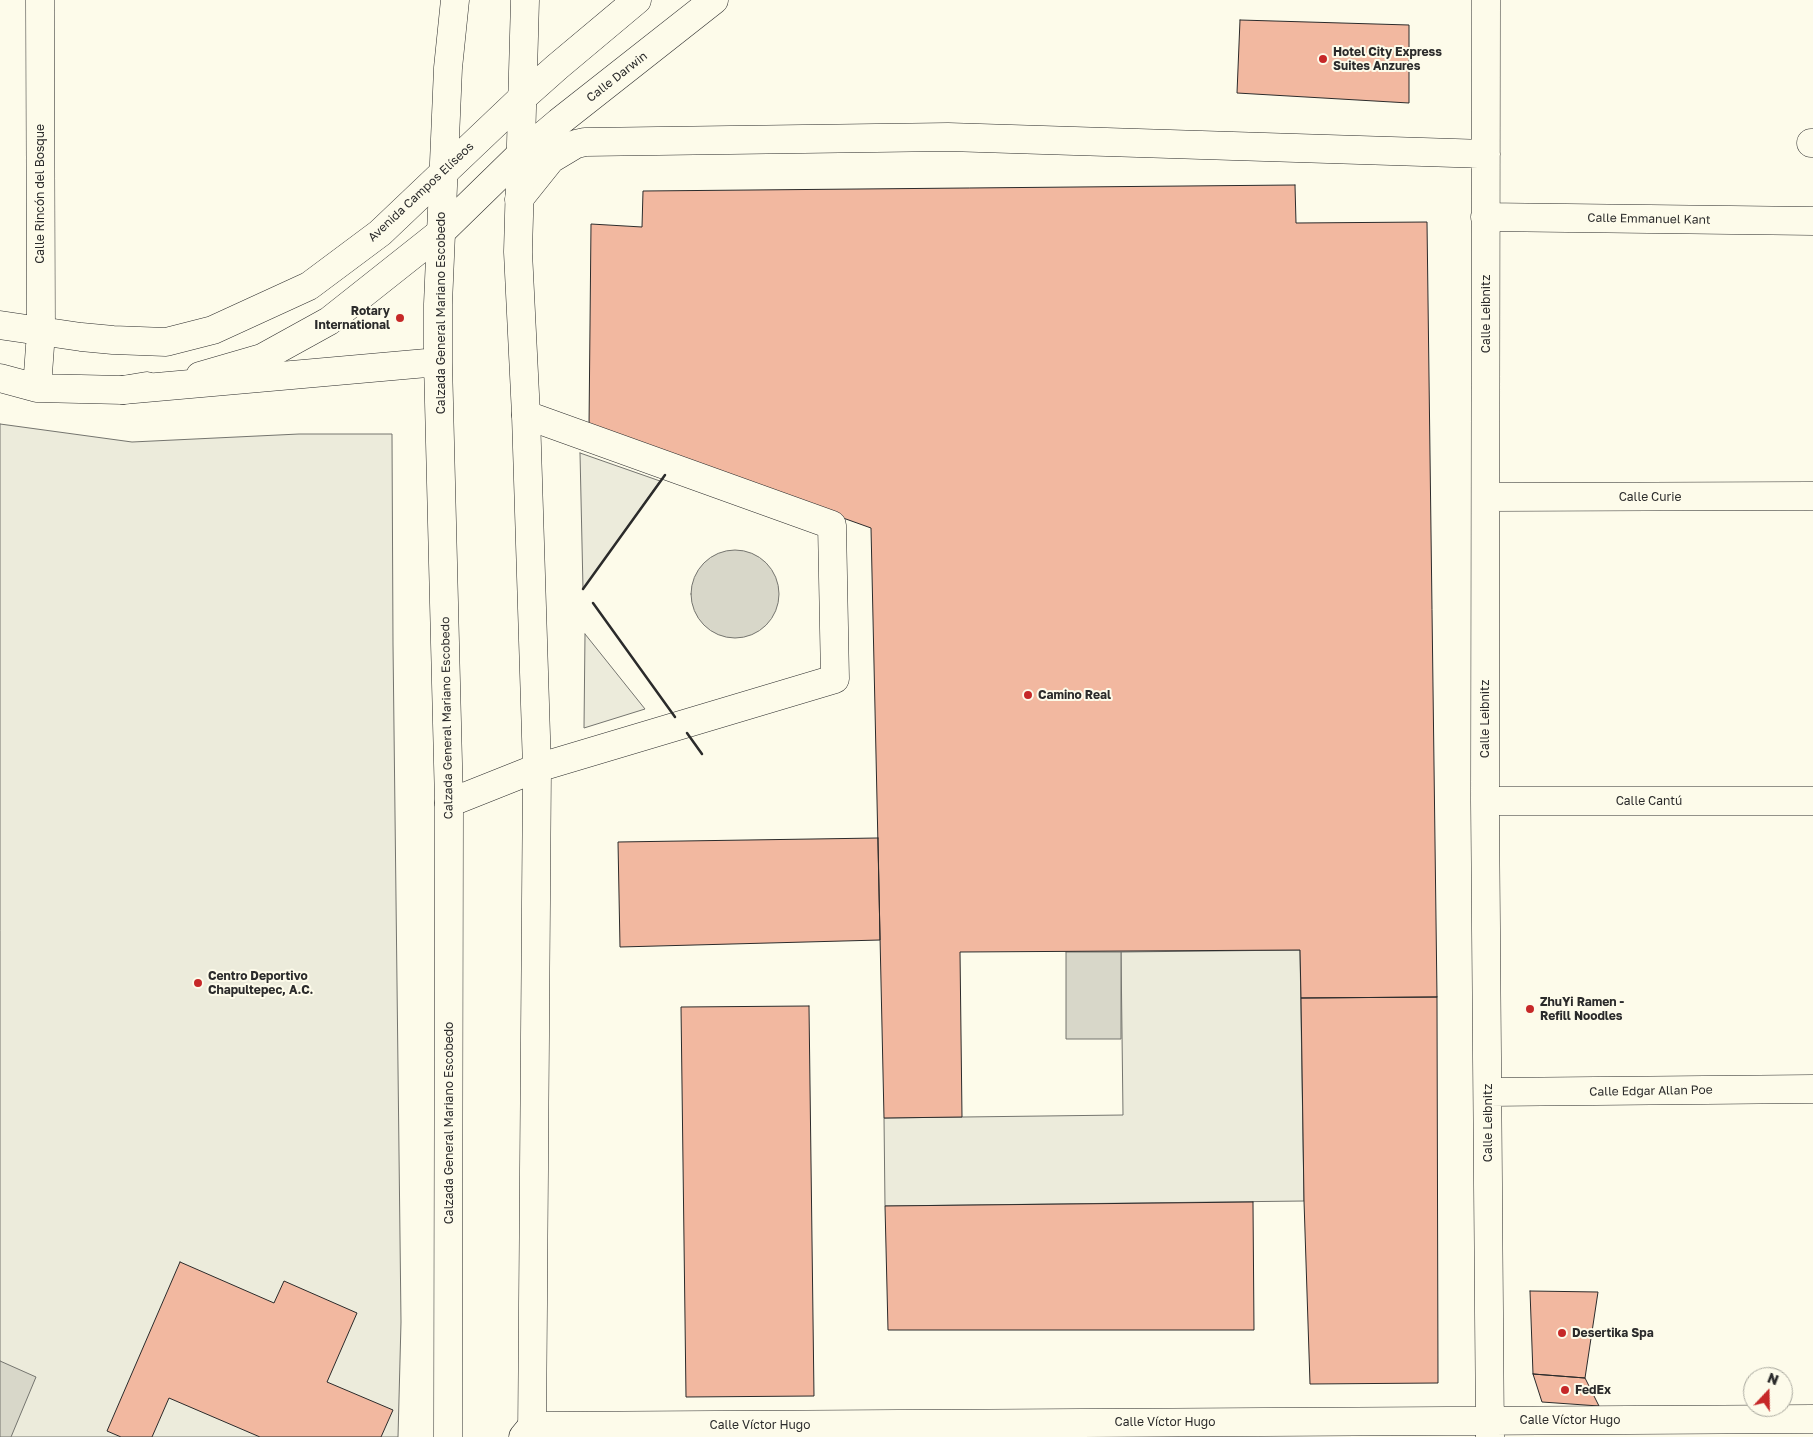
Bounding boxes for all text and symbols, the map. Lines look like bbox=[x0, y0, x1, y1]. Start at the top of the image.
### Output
place label: Hotel City Express Suites Anzures bbox=[1333, 45, 1442, 73]
street label: Calle Darwin bbox=[584, 49, 650, 105]
marker: Hotel City Express Suites Anzures bbox=[1317, 53, 1329, 65]
street label: Calle Rincón del Bosque bbox=[33, 124, 47, 264]
street label: Avenida Campos Elíseos bbox=[365, 139, 477, 245]
street label: Calle Emmanuel Kant bbox=[1587, 211, 1711, 227]
street label: Calzada General Mariano Escobedo bbox=[434, 212, 448, 414]
street label: Calle Leibnitz bbox=[1479, 275, 1493, 353]
place label: Rotary International bbox=[314, 304, 390, 332]
marker: Rotary International bbox=[394, 312, 406, 324]
street label: Calle Curie bbox=[1619, 490, 1681, 504]
street label: Calzada General Mariano Escobedo bbox=[438, 617, 456, 819]
street label: Calle Leibnitz bbox=[1478, 680, 1492, 758]
place label: Camino Real bbox=[1038, 688, 1111, 702]
marker: Camino Real bbox=[1022, 689, 1034, 701]
street label: Calle Cantú bbox=[1616, 794, 1682, 808]
place label: Centro Deportivo Chapultepec, A.C. bbox=[208, 969, 313, 997]
marker: Centro Deportivo Chapultepec, A.C. bbox=[192, 977, 204, 989]
place label: ZhuYi Ramen - Refill Noodles bbox=[1540, 995, 1624, 1023]
marker: ZhuYi Ramen - Refill Noodles bbox=[1524, 1003, 1536, 1015]
street label: Calzada General Mariano Escobedo bbox=[442, 1022, 456, 1224]
street label: Calle Edgar Allan Poe bbox=[1589, 1083, 1713, 1099]
street label: Calle Leibnitz bbox=[1481, 1084, 1495, 1162]
place label: Desertika Spa bbox=[1572, 1326, 1654, 1340]
marker: Desertika Spa bbox=[1556, 1327, 1568, 1339]
north arrow bbox=[1743, 1367, 1793, 1417]
text: N bbox=[1765, 1369, 1781, 1388]
place label: FedEx bbox=[1575, 1383, 1611, 1397]
marker: FedEx bbox=[1559, 1384, 1571, 1396]
street label: Calle Víctor Hugo bbox=[1520, 1413, 1620, 1427]
street label: Calle Víctor Hugo bbox=[1115, 1415, 1215, 1429]
street label: Calle Víctor Hugo bbox=[710, 1418, 810, 1432]

